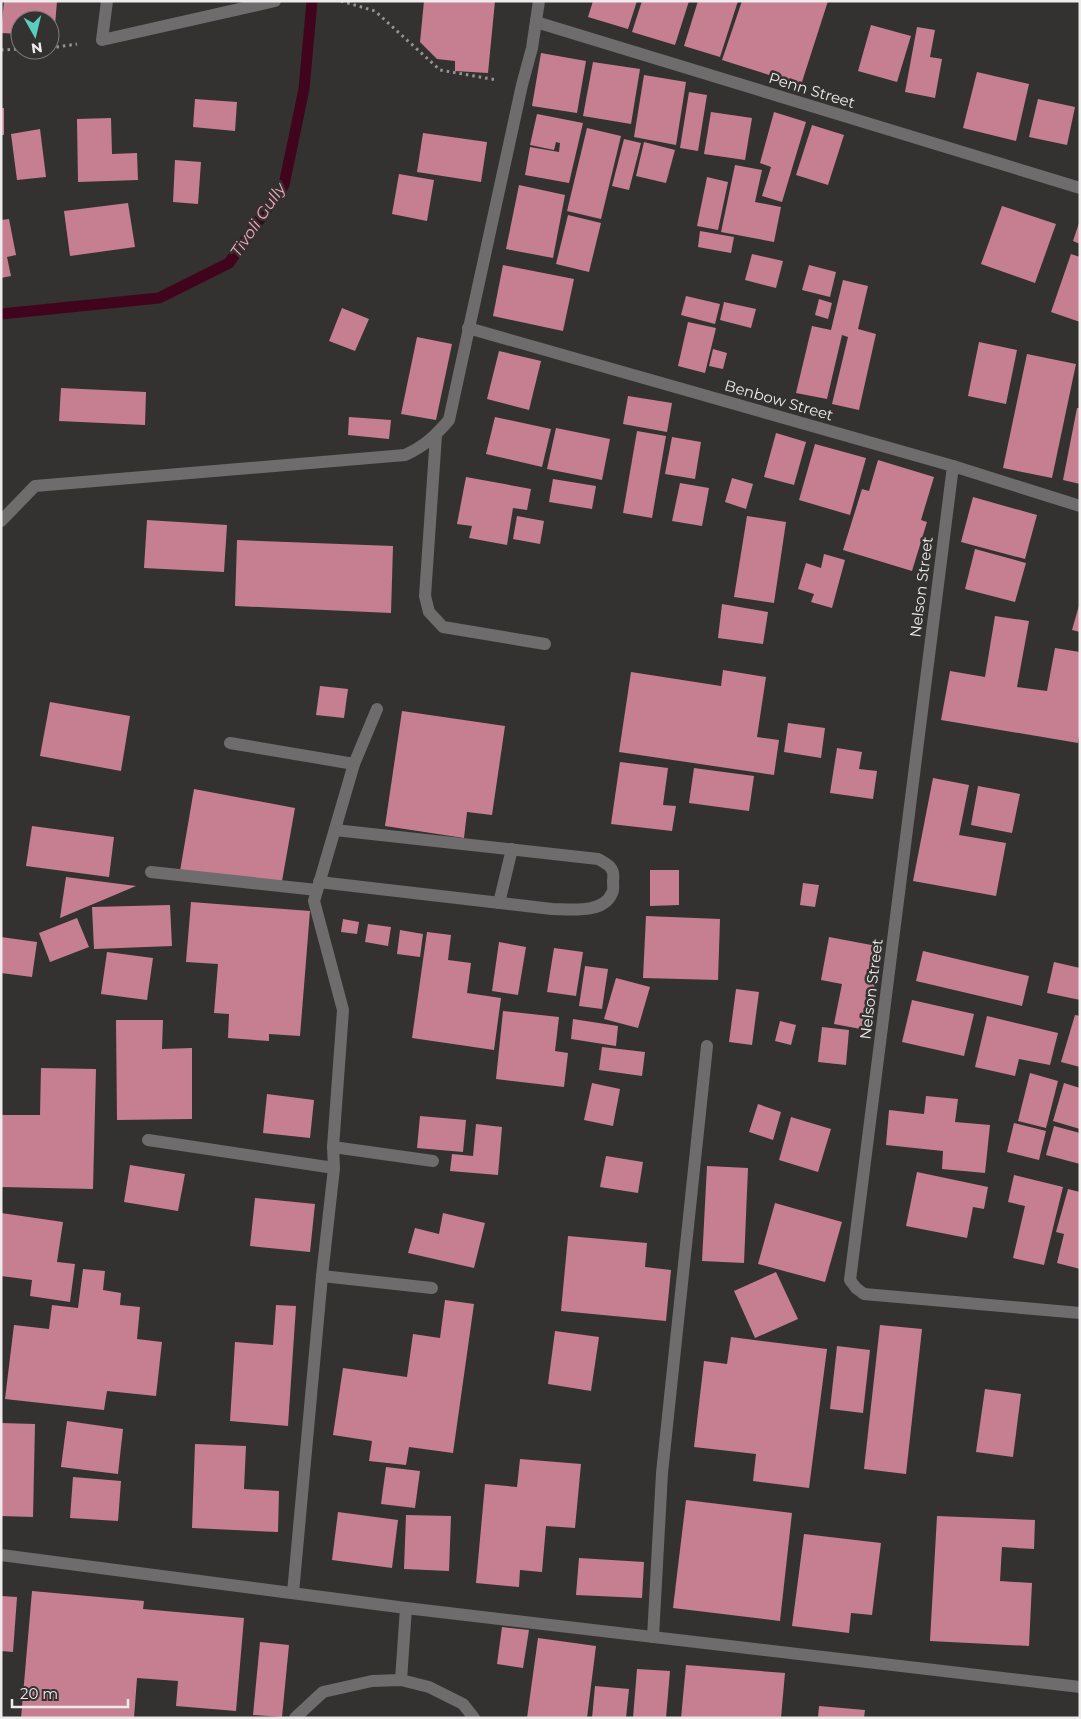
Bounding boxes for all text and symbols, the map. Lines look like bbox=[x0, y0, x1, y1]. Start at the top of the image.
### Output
north arrow bbox=[10, 10, 60, 60]
text: N bbox=[30, 38, 44, 58]
street label: Penn Street bbox=[767, 68, 857, 112]
water label: Tivoli Gully bbox=[226, 178, 290, 261]
street label: Benbow Street bbox=[722, 375, 836, 425]
street label: Nelson Street bbox=[905, 536, 937, 638]
street label: Nelson Street bbox=[855, 938, 887, 1040]
scale bar bbox=[12, 1676, 129, 1708]
text: 20 m bbox=[20, 1684, 58, 1703]

